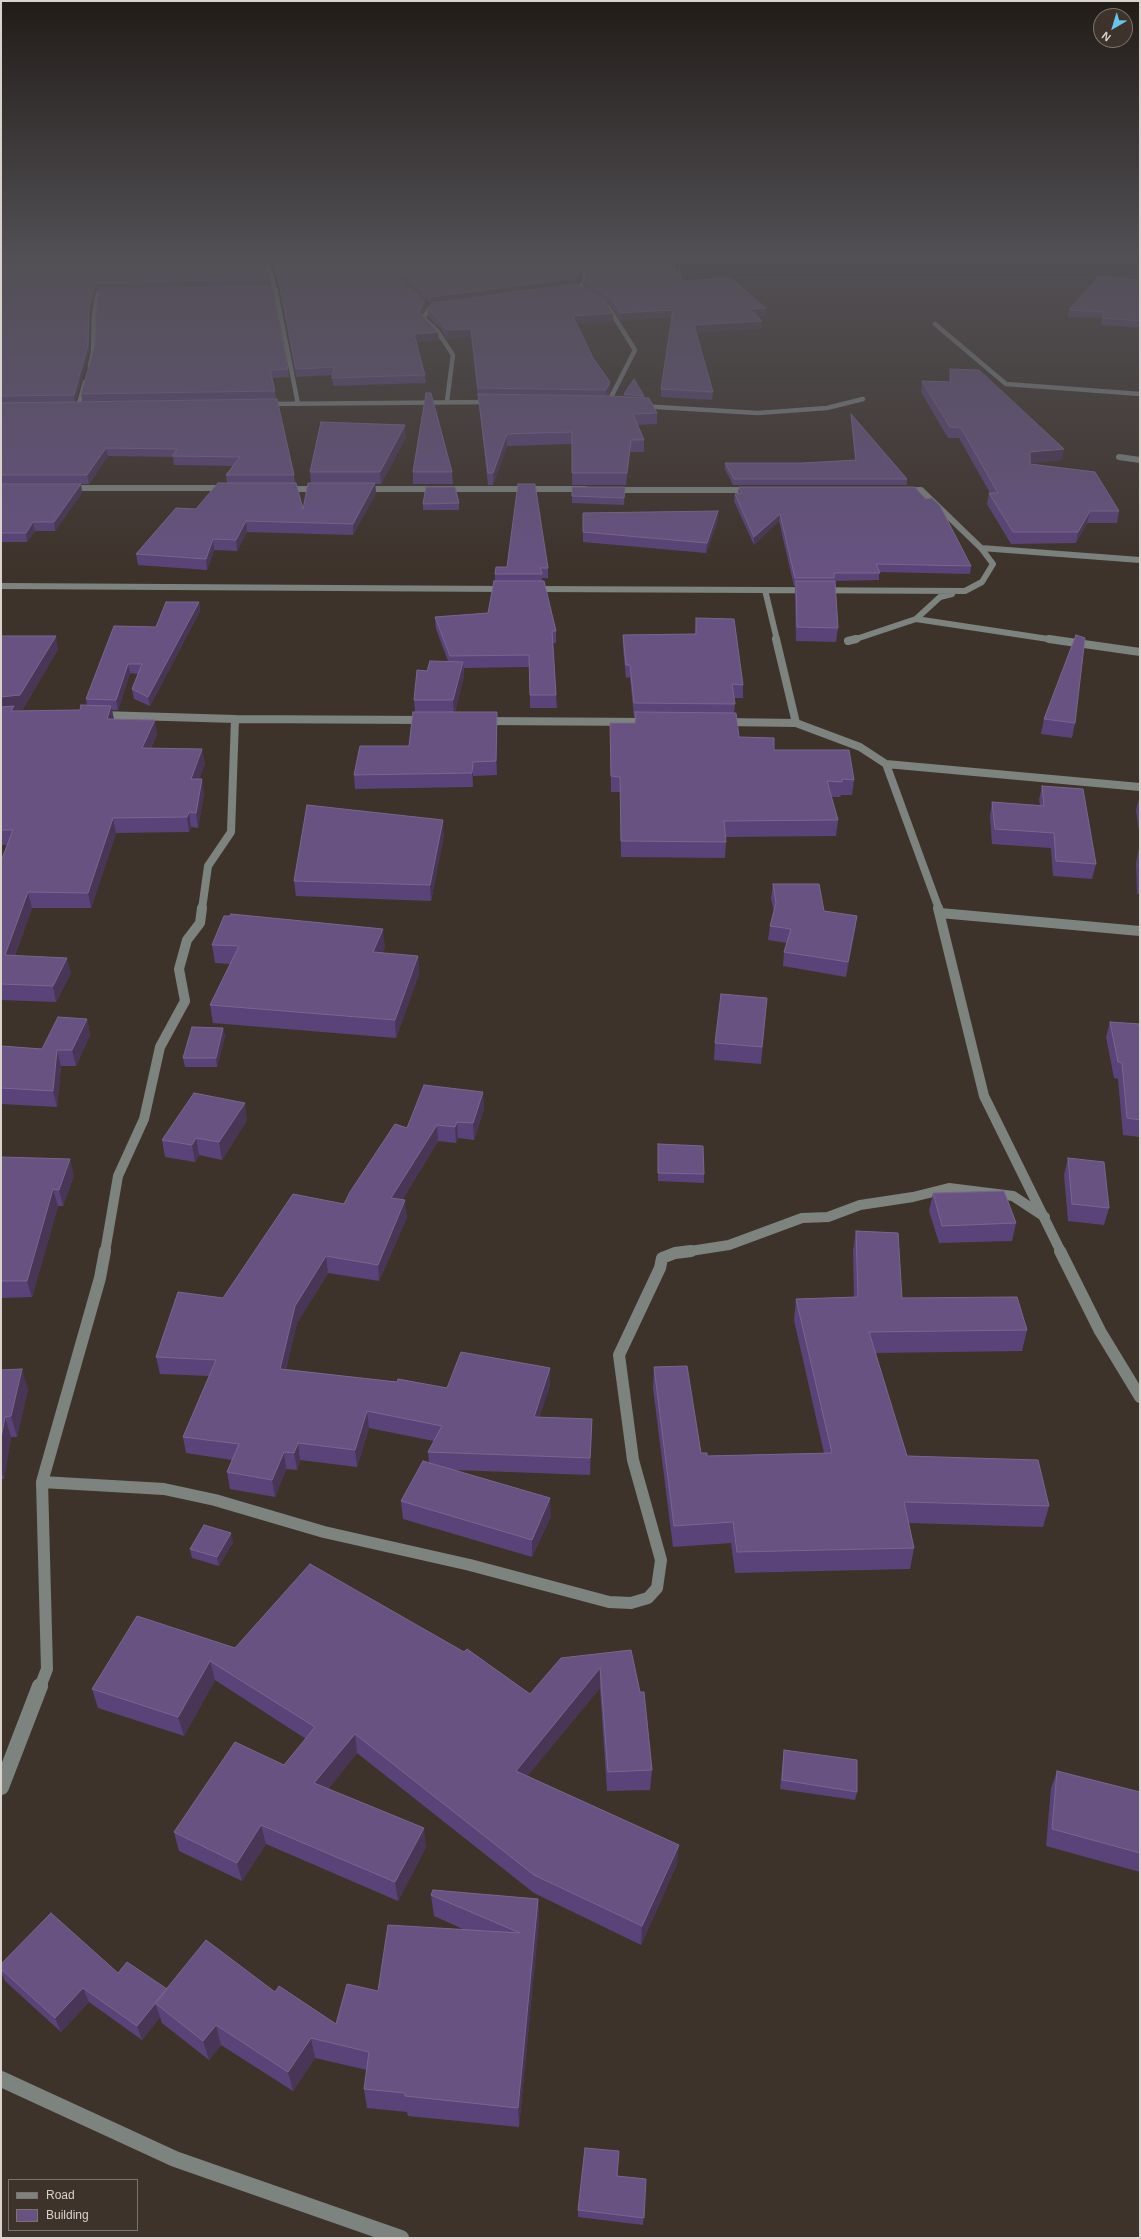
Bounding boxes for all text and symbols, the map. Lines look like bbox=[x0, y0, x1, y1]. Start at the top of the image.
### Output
north arrow bbox=[1093, 8, 1133, 48]
text: N bbox=[1099, 29, 1113, 44]
legend bbox=[8, 2179, 138, 2231]
text: Road bbox=[46, 2188, 75, 2202]
text: Building bbox=[46, 2208, 89, 2222]

